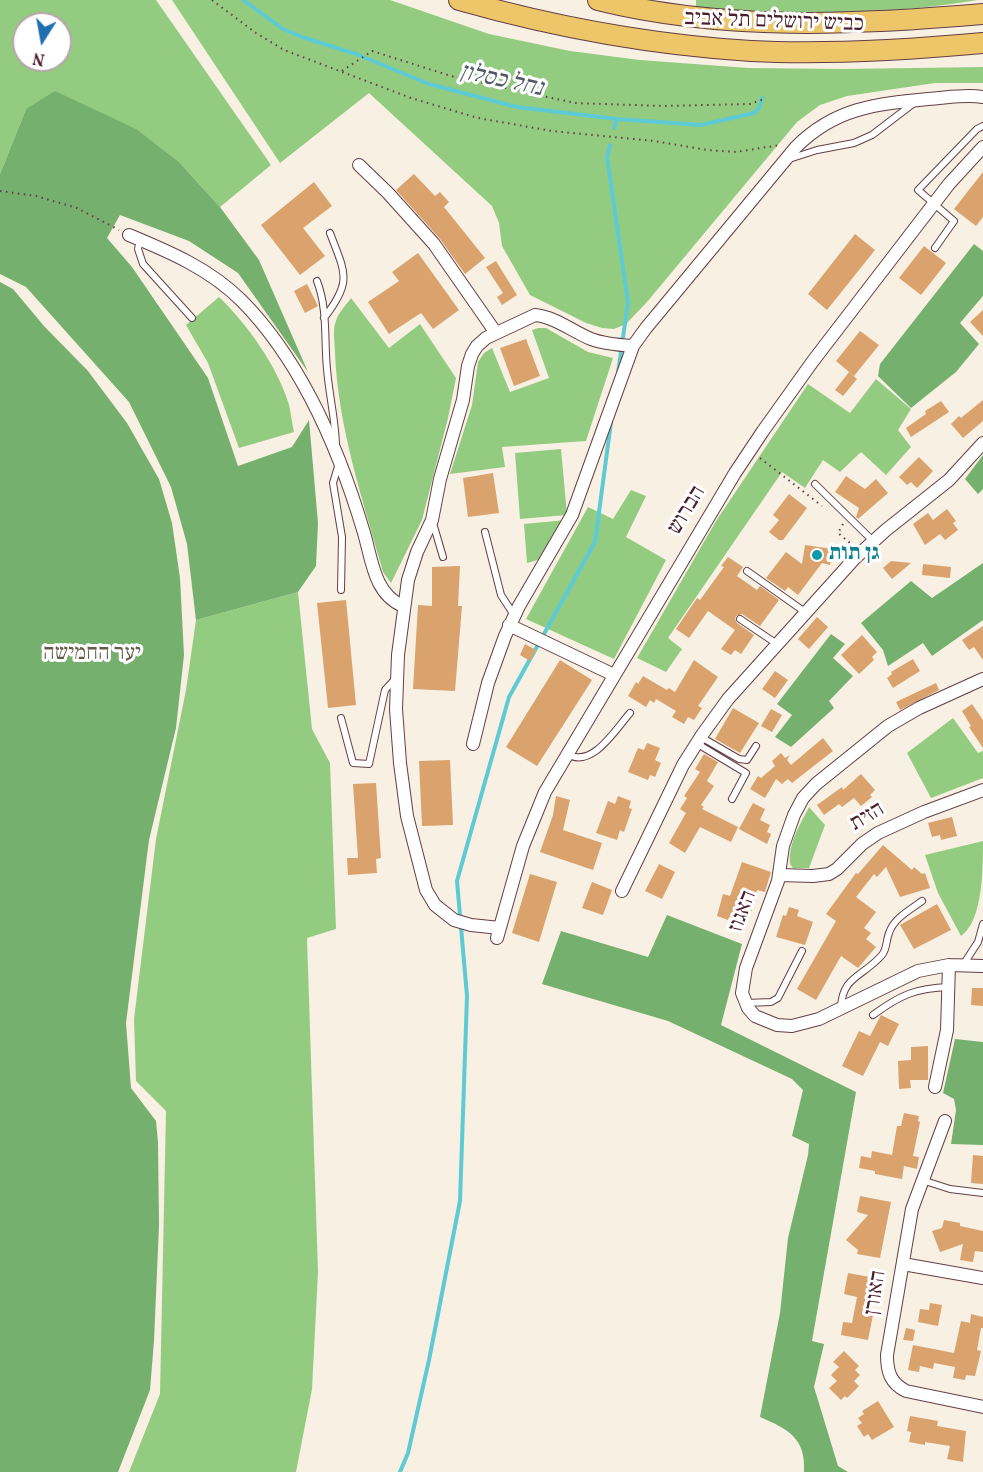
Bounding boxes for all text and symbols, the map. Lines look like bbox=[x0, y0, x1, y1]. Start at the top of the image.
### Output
street label: כביש ירושלים תל אביב bbox=[684, 7, 864, 39]
north arrow bbox=[12, 12, 72, 72]
text: N bbox=[31, 46, 47, 70]
water label: נחל כסלון bbox=[457, 59, 545, 105]
street label: הברוש bbox=[663, 482, 713, 540]
place label: גן תות bbox=[829, 542, 880, 568]
marker: גן תות bbox=[810, 548, 824, 562]
park label: יער החמישה bbox=[43, 642, 141, 668]
street label: הזית bbox=[846, 798, 890, 838]
street label: האגוז bbox=[724, 887, 764, 937]
street label: האורן bbox=[860, 1269, 894, 1317]

